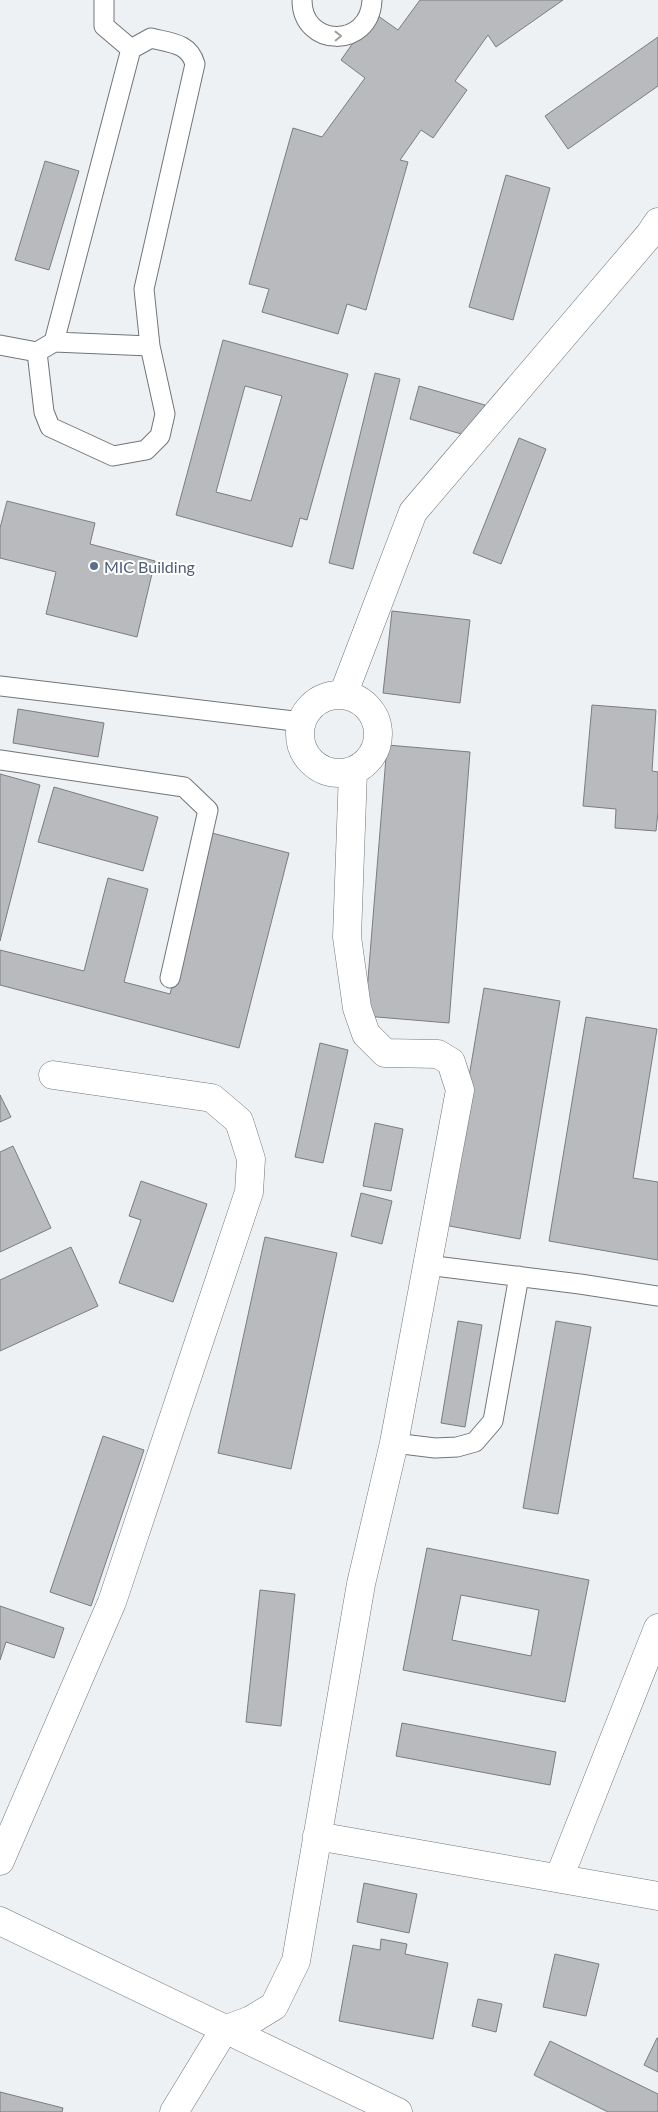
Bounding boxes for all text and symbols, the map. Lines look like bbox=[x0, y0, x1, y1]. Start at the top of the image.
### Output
one-way arrow bbox=[334, 31, 342, 41]
place label: MIC Building bbox=[104, 557, 195, 576]
marker: MIC Building bbox=[88, 560, 100, 572]

